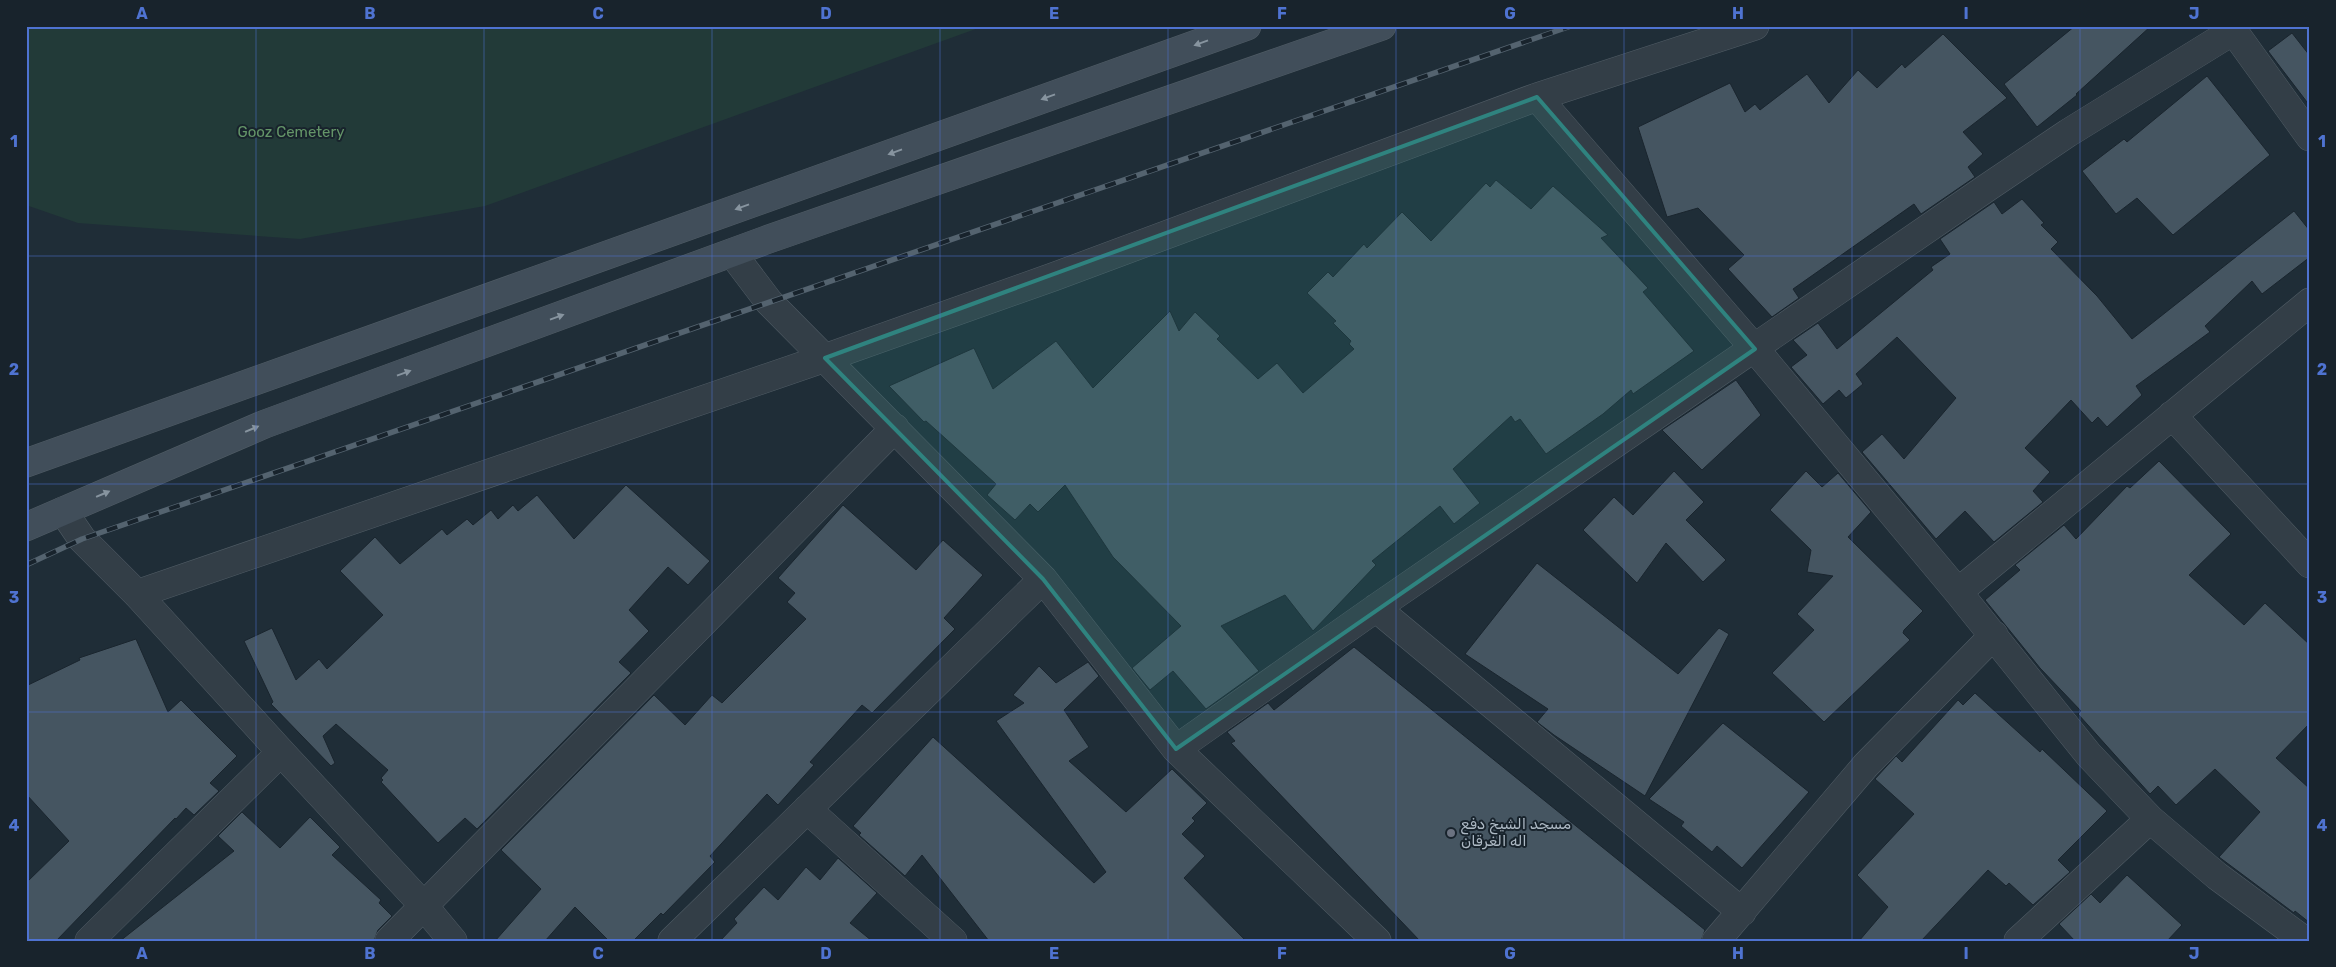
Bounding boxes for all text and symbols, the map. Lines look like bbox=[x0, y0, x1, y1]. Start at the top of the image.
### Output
text: A bbox=[136, 4, 148, 23]
text: B bbox=[364, 4, 376, 23]
text: C bbox=[592, 4, 604, 23]
text: D bbox=[820, 4, 832, 23]
text: E bbox=[1049, 4, 1059, 23]
text: F bbox=[1277, 4, 1287, 23]
text: G bbox=[1504, 4, 1516, 23]
text: H bbox=[1732, 4, 1744, 23]
text: I bbox=[1963, 4, 1969, 23]
text: J bbox=[2189, 4, 2199, 23]
one-way arrow bbox=[1193, 39, 1208, 47]
one-way arrow bbox=[1040, 93, 1055, 101]
park label: Gooz Cemetery bbox=[238, 123, 344, 141]
text: 1 bbox=[10, 132, 18, 151]
text: 1 bbox=[2318, 132, 2326, 151]
one-way arrow bbox=[887, 148, 902, 156]
one-way arrow bbox=[734, 203, 749, 211]
one-way arrow bbox=[550, 313, 565, 321]
text: 2 bbox=[9, 360, 19, 379]
text: 2 bbox=[2317, 360, 2327, 379]
one-way arrow bbox=[397, 369, 412, 376]
one-way arrow bbox=[245, 425, 259, 433]
one-way arrow bbox=[96, 489, 110, 497]
text: 3 bbox=[9, 588, 19, 607]
text: 3 bbox=[2317, 588, 2327, 607]
place label: مسجد الشيخ دفع اله الغرقان bbox=[1461, 815, 1571, 850]
text: 4 bbox=[9, 816, 20, 835]
text: 4 bbox=[2317, 816, 2328, 835]
marker: مسجد الشيخ دفع اله الغرقان bbox=[1445, 827, 1457, 839]
text: A bbox=[136, 944, 148, 963]
text: B bbox=[364, 944, 376, 963]
text: C bbox=[592, 944, 604, 963]
text: D bbox=[820, 944, 832, 963]
text: E bbox=[1049, 944, 1059, 963]
text: F bbox=[1277, 944, 1287, 963]
text: G bbox=[1504, 944, 1516, 963]
text: H bbox=[1732, 944, 1744, 963]
text: I bbox=[1963, 944, 1969, 963]
text: J bbox=[2189, 944, 2199, 963]

